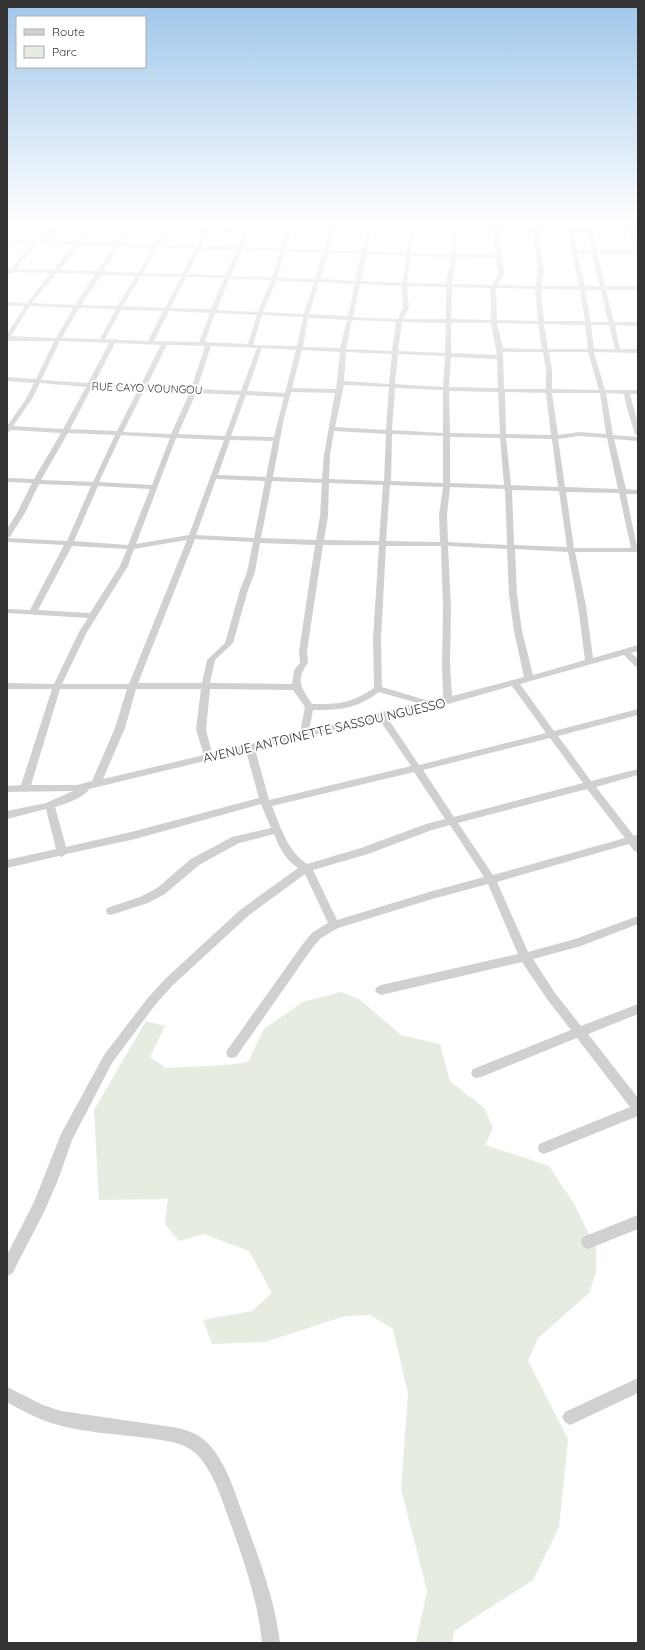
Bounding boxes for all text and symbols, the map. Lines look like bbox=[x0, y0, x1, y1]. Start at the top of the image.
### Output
legend bbox=[16, 16, 146, 68]
text: Route bbox=[52, 24, 85, 39]
text: Parc bbox=[52, 44, 77, 59]
street label: RUE CAYO VOUNGOU bbox=[91, 379, 203, 397]
street label: AVENUE ANTOINETTE SASSOU NGUESSO bbox=[201, 694, 447, 766]

